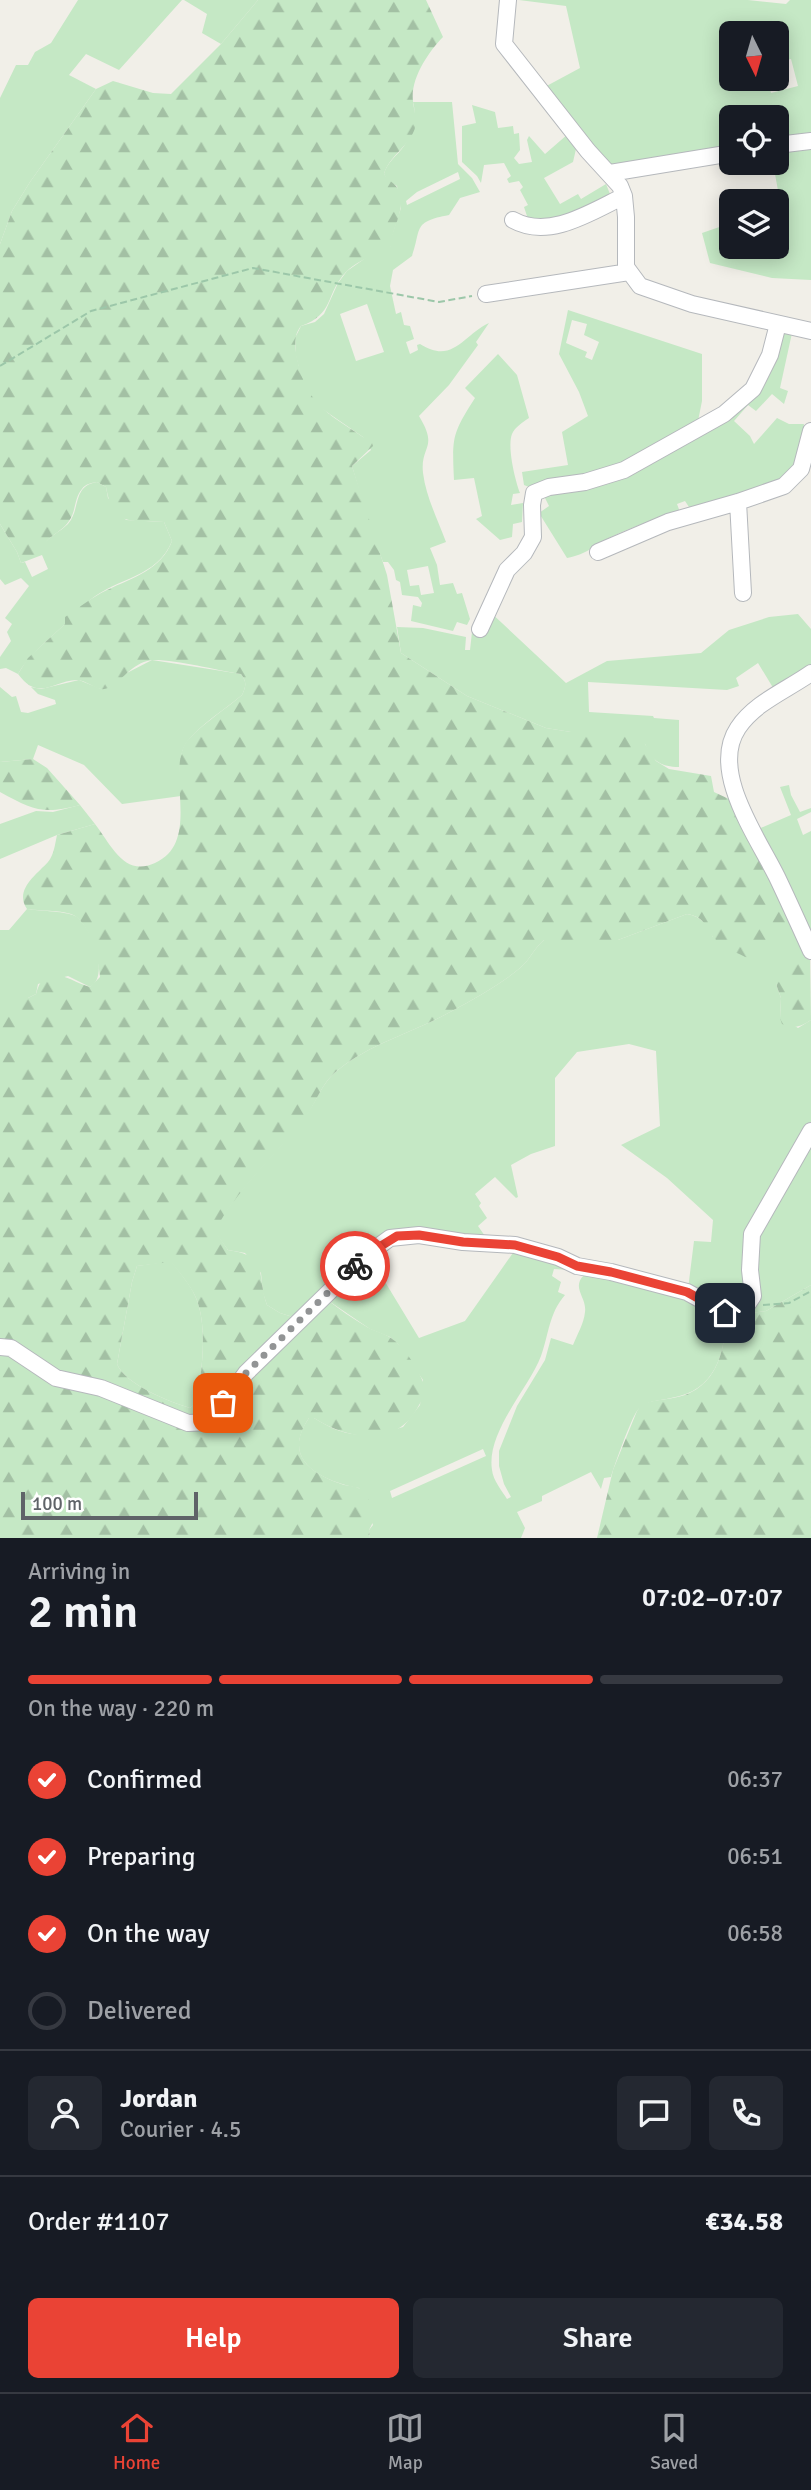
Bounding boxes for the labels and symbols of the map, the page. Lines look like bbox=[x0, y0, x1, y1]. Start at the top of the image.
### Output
north arrow bbox=[719, 21, 789, 91]
courier bbox=[320, 1231, 390, 1301]
pin bbox=[695, 1283, 755, 1343]
pin bbox=[193, 1373, 253, 1433]
scale bar bbox=[21, 1489, 198, 1521]

